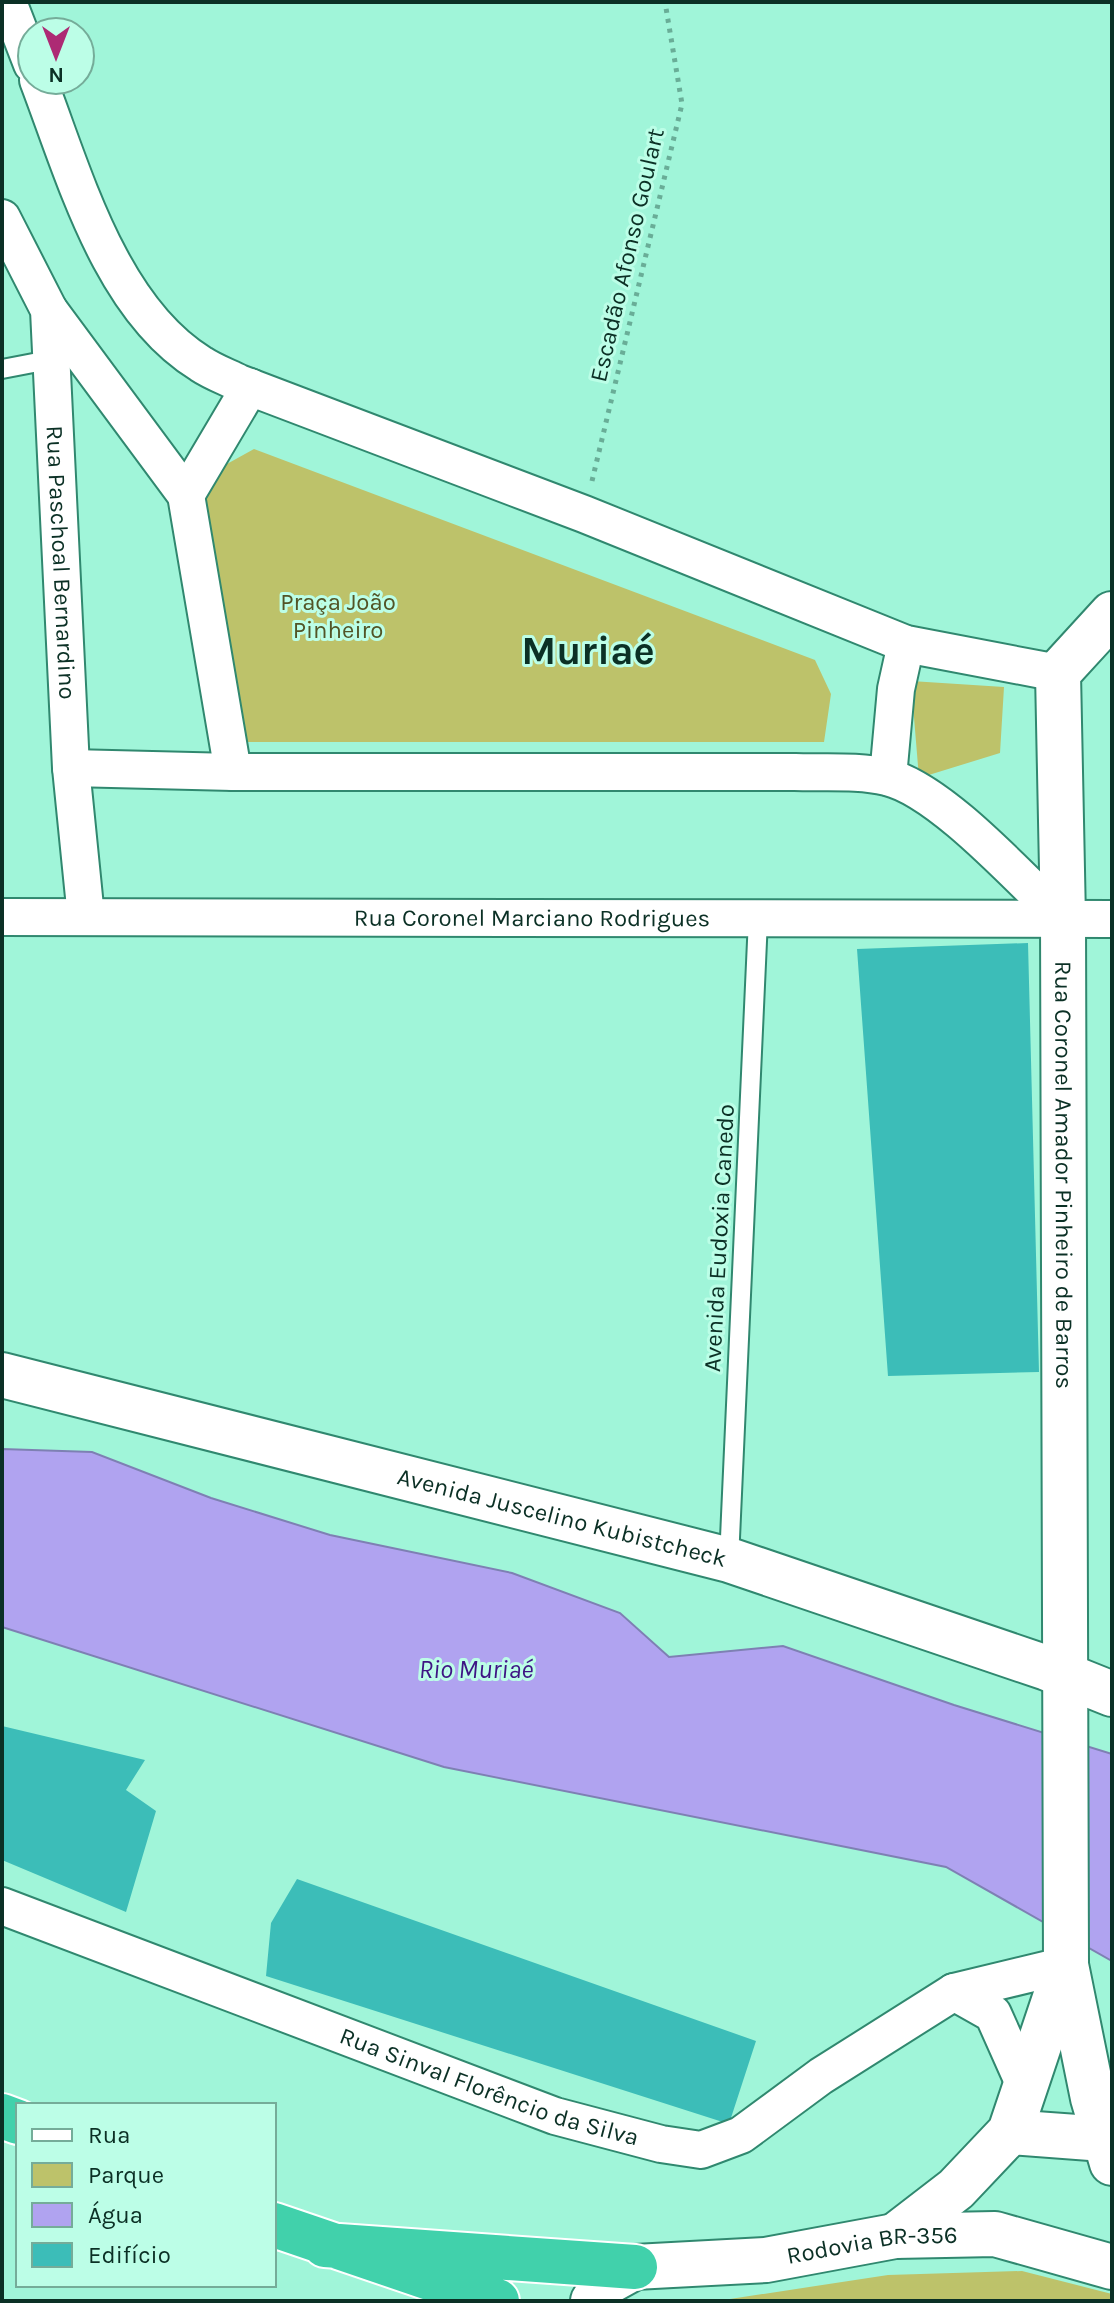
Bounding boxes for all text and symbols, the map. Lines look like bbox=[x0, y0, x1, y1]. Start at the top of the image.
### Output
north arrow bbox=[16, 16, 96, 96]
text: N bbox=[48, 62, 64, 88]
street label: Escadão Afonso Goulart bbox=[584, 125, 670, 385]
street label: Rua Paschoal Bernardino bbox=[41, 425, 82, 700]
park label: Praça João Pinheiro bbox=[280, 588, 396, 644]
district label: Muriaé bbox=[521, 627, 655, 674]
street label: Rua Coronel Marciano Rodrigues bbox=[354, 904, 710, 932]
street label: Rua Coronel Amador Pinheiro de Barros bbox=[1049, 961, 1078, 1389]
street label: Avenida Eudoxia Canedo bbox=[698, 1103, 740, 1373]
street label: Avenida Juscelino Kubistcheck bbox=[395, 1462, 730, 1573]
water label: Rio Muriaé bbox=[419, 1654, 533, 1685]
street label: Rua Sinval Florêncio da Silva bbox=[336, 2022, 642, 2152]
legend bbox=[16, 2103, 276, 2287]
text: Rua bbox=[88, 2121, 130, 2149]
text: Parque bbox=[88, 2161, 164, 2189]
text: Água bbox=[88, 2200, 143, 2229]
street label: Rodovia BR-356 bbox=[784, 2221, 958, 2270]
text: Edifício bbox=[88, 2241, 171, 2269]

